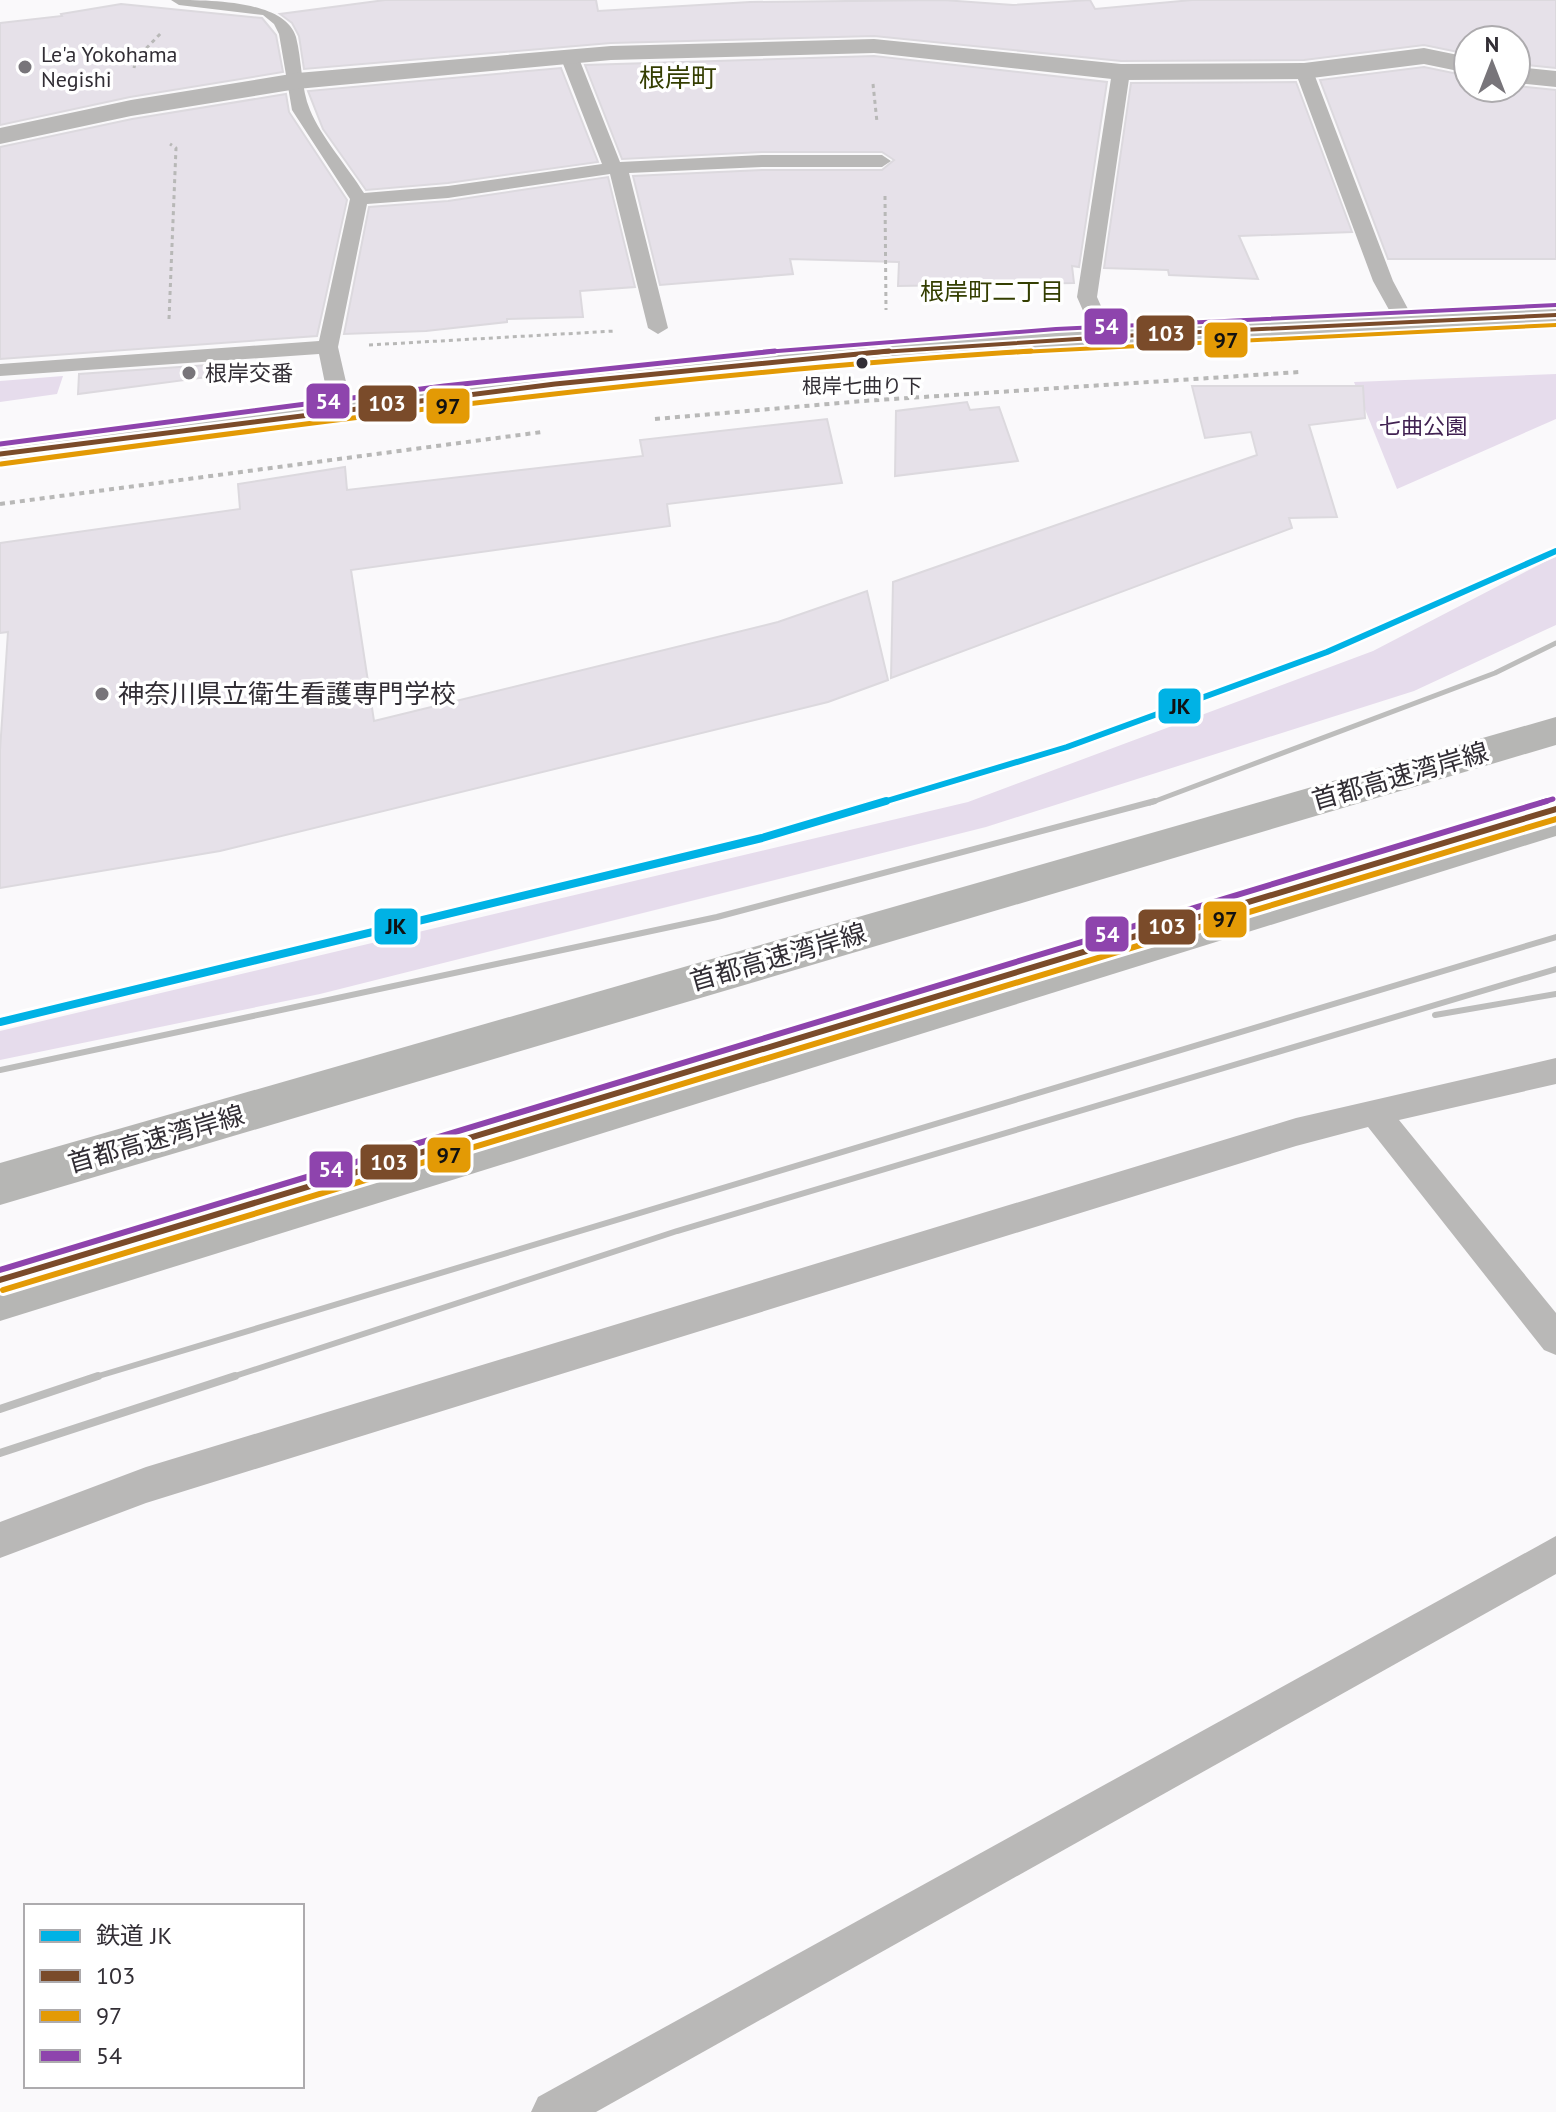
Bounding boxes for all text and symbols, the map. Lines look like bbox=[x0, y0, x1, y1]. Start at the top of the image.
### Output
north arrow bbox=[1452, 24, 1532, 104]
text: N bbox=[1485, 30, 1499, 58]
place label: Le'a Yokohama Negishi bbox=[41, 40, 178, 93]
marker: Le'a Yokohama Negishi bbox=[16, 58, 34, 76]
district label: 根岸町 bbox=[639, 61, 717, 94]
district label: 根岸町二丁目 bbox=[920, 276, 1064, 307]
line badge: 54 bbox=[1083, 307, 1129, 346]
text: 54 bbox=[1094, 312, 1119, 340]
line badge: 103 bbox=[1135, 314, 1196, 352]
text: 103 bbox=[1147, 319, 1185, 347]
line badge: 97 bbox=[1203, 321, 1249, 359]
text: 97 bbox=[1214, 326, 1238, 354]
marker: 根岸七曲り下 bbox=[854, 355, 870, 371]
place label: 根岸交番 bbox=[205, 359, 293, 387]
marker: 根岸交番 bbox=[180, 364, 198, 382]
place label: 根岸七曲り下 bbox=[802, 373, 922, 399]
line badge: 54 bbox=[305, 382, 351, 420]
line badge: 103 bbox=[357, 384, 418, 423]
text: 54 bbox=[316, 387, 341, 415]
line badge: 97 bbox=[425, 387, 471, 425]
text: 103 bbox=[368, 389, 406, 417]
text: 97 bbox=[436, 392, 460, 420]
park label: 七曲公園 bbox=[1379, 412, 1467, 440]
place label: 神奈川県立衛生看護専門学校 bbox=[118, 677, 456, 710]
marker: 神奈川県立衛生看護専門学校 bbox=[93, 685, 111, 703]
line badge: JK bbox=[1157, 687, 1202, 725]
text: JK bbox=[1169, 692, 1191, 720]
street label: 首都高速湾岸線 bbox=[1308, 735, 1492, 816]
line badge: 97 bbox=[1202, 900, 1248, 939]
text: 97 bbox=[1213, 905, 1237, 933]
line badge: JK bbox=[373, 907, 419, 946]
line badge: 103 bbox=[1137, 908, 1197, 946]
text: JK bbox=[385, 912, 407, 940]
text: 103 bbox=[1148, 912, 1186, 940]
line badge: 54 bbox=[1084, 915, 1130, 953]
street label: 首都高速湾岸線 bbox=[686, 916, 870, 997]
text: 54 bbox=[1095, 920, 1120, 948]
street label: 首都高速湾岸線 bbox=[64, 1098, 248, 1179]
line badge: 97 bbox=[426, 1136, 472, 1174]
text: 97 bbox=[437, 1141, 461, 1169]
line badge: 103 bbox=[359, 1143, 419, 1181]
text: 103 bbox=[370, 1148, 408, 1176]
line badge: 54 bbox=[308, 1150, 354, 1189]
text: 54 bbox=[319, 1155, 344, 1183]
legend bbox=[24, 1904, 304, 2088]
text: 鉄道 JK bbox=[96, 1920, 172, 1951]
text: 103 bbox=[96, 1960, 135, 1991]
text: 97 bbox=[96, 2000, 122, 2031]
text: 54 bbox=[96, 2040, 122, 2071]

